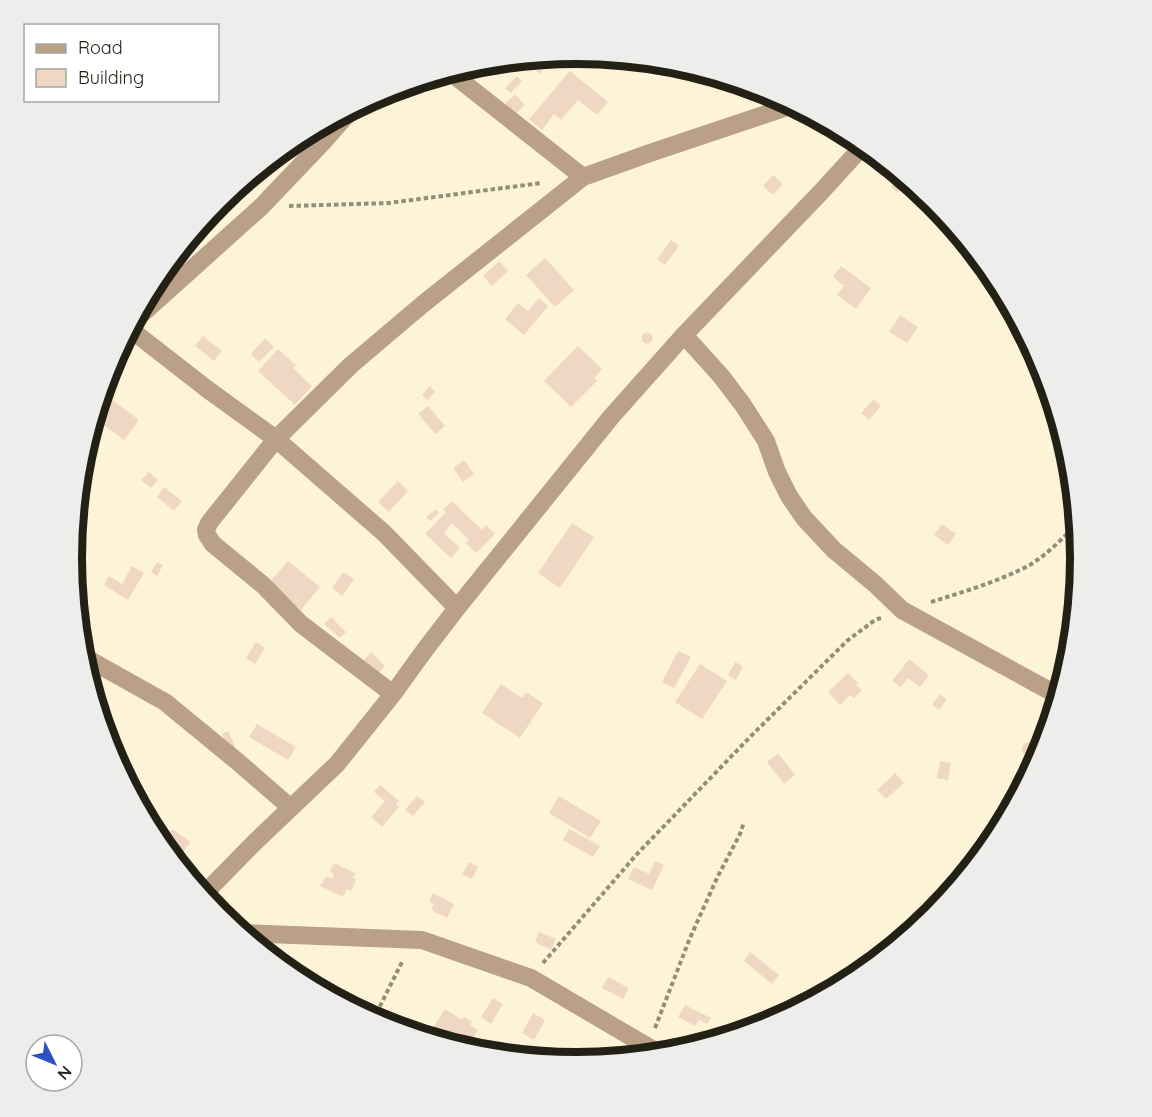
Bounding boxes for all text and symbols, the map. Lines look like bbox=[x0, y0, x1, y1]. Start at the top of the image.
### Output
legend bbox=[24, 24, 219, 102]
text: Road bbox=[78, 36, 123, 59]
text: Building bbox=[78, 66, 144, 89]
north arrow bbox=[24, 1033, 84, 1093]
text: N bbox=[54, 1062, 76, 1084]

